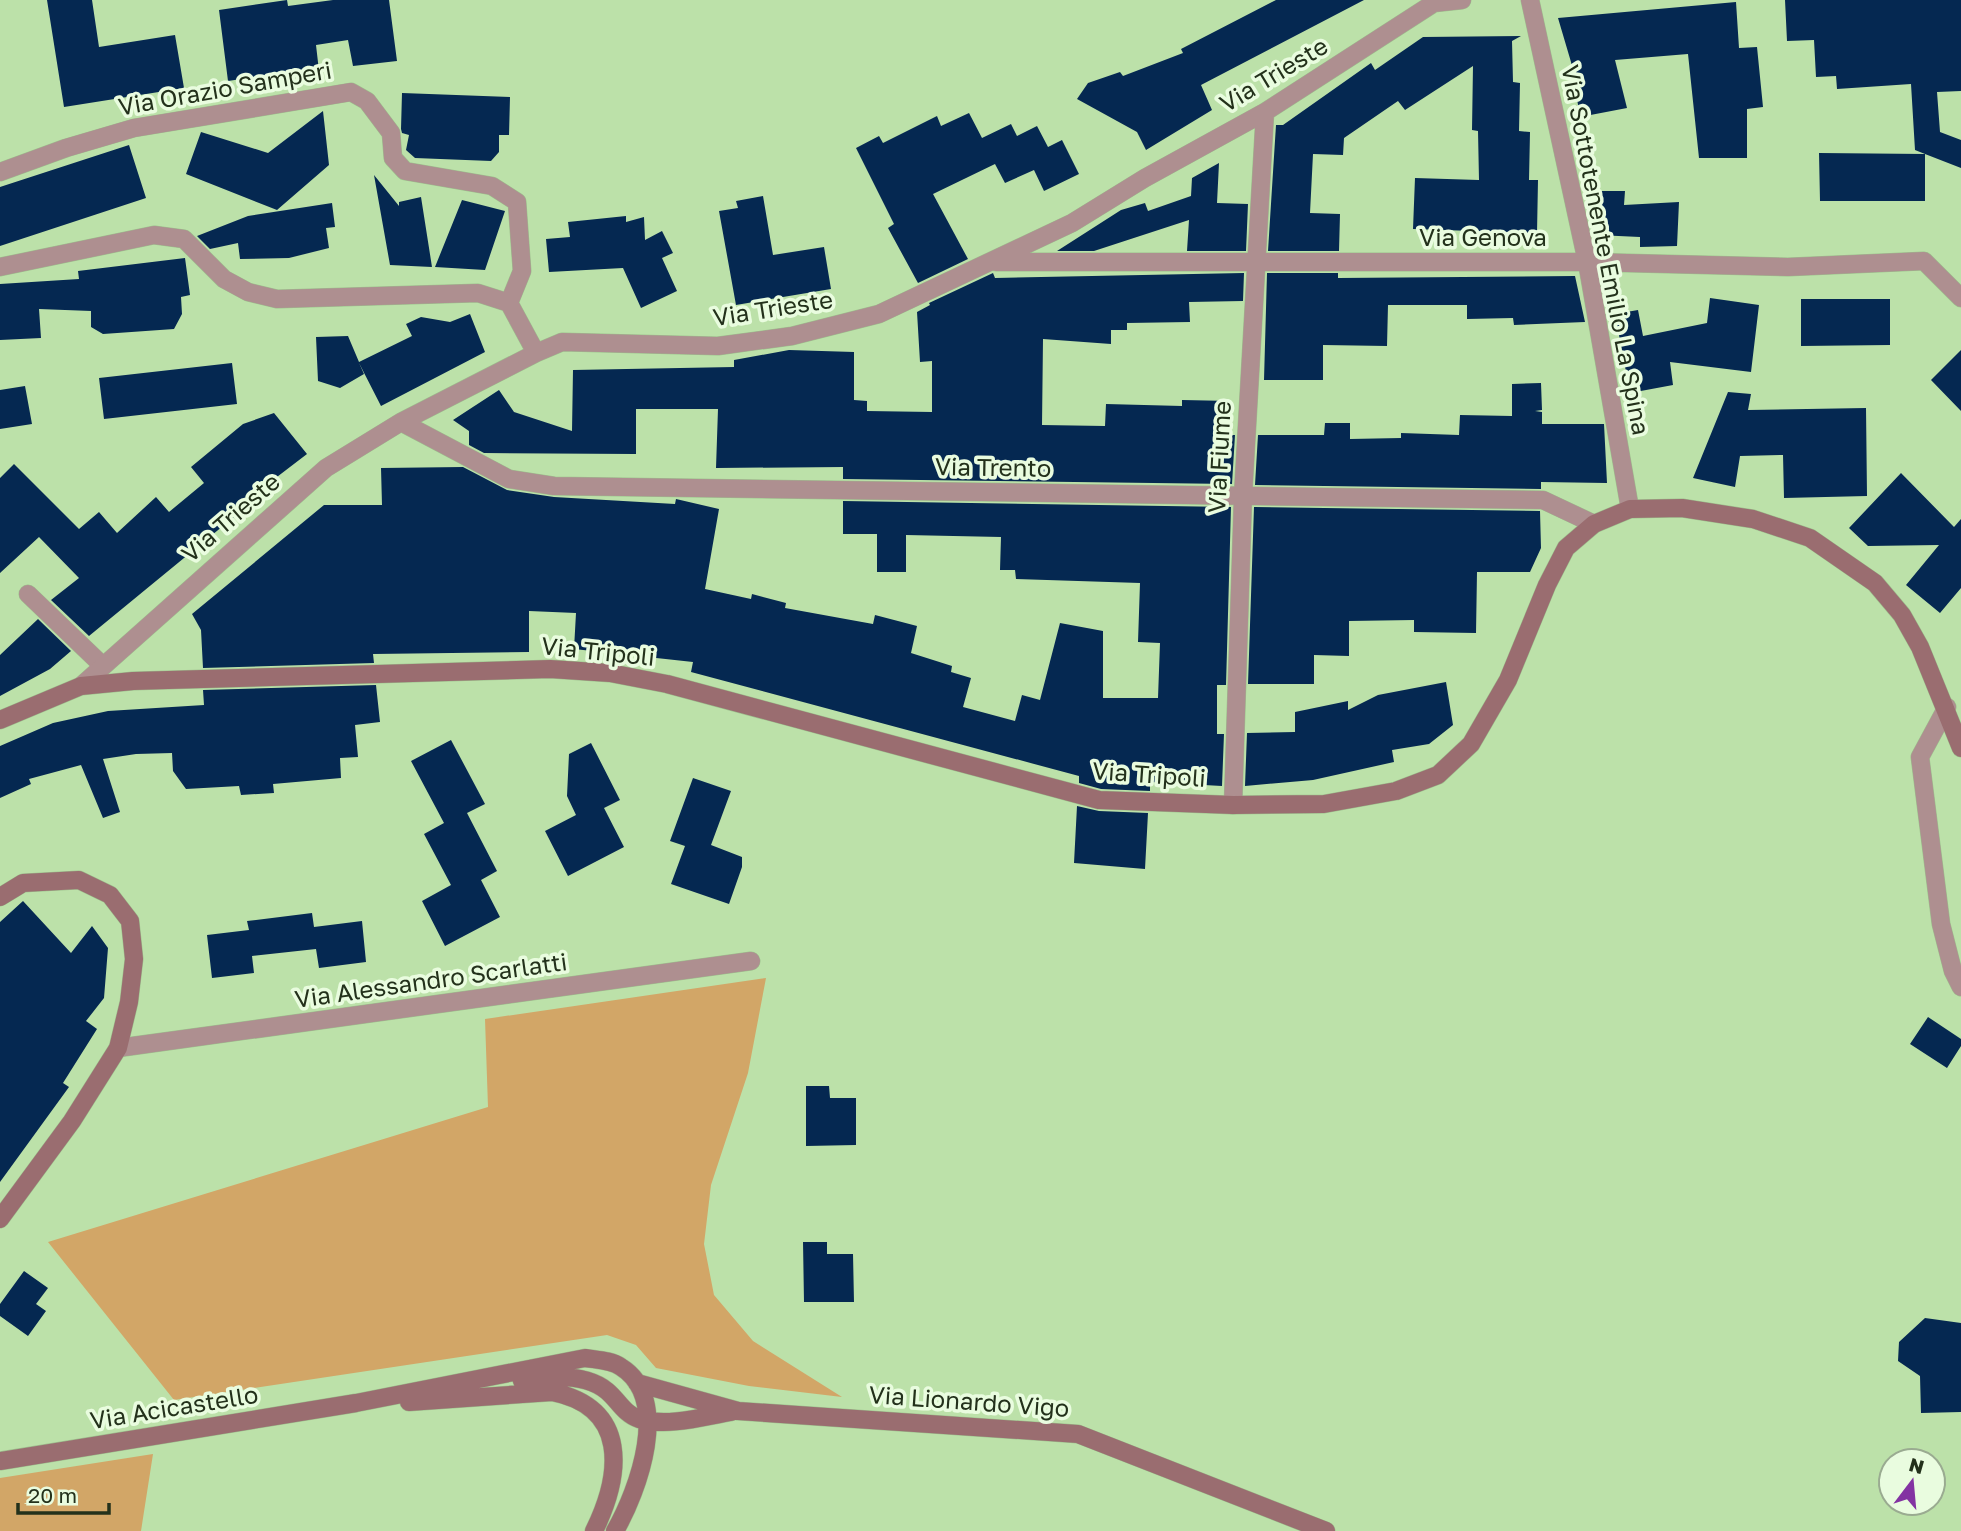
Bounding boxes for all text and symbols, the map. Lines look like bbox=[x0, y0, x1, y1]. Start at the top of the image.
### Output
street label: Via Trieste bbox=[1214, 30, 1332, 117]
street label: Via Orazio Samperi bbox=[116, 54, 334, 121]
street label: Via Sottotenente Emilio La Spina bbox=[1556, 62, 1657, 437]
street label: Via Genova bbox=[1419, 222, 1547, 251]
street label: Via Trieste bbox=[711, 284, 835, 331]
street label: Via Fiume bbox=[1201, 400, 1236, 514]
street label: Via Trento bbox=[935, 451, 1051, 482]
street label: Via Trieste bbox=[175, 466, 285, 567]
street label: Via Tripoli bbox=[540, 630, 656, 671]
street label: Via Tripoli bbox=[1091, 755, 1207, 792]
street label: Via Alessandro Scarlatti bbox=[293, 946, 569, 1013]
street label: Via Acicastello bbox=[88, 1379, 260, 1434]
street label: Via Lionardo Vigo bbox=[868, 1379, 1070, 1422]
north arrow bbox=[1877, 1447, 1947, 1517]
text: N bbox=[1907, 1452, 1927, 1478]
scale bar bbox=[18, 1472, 108, 1516]
text: 20 m bbox=[28, 1482, 77, 1508]

